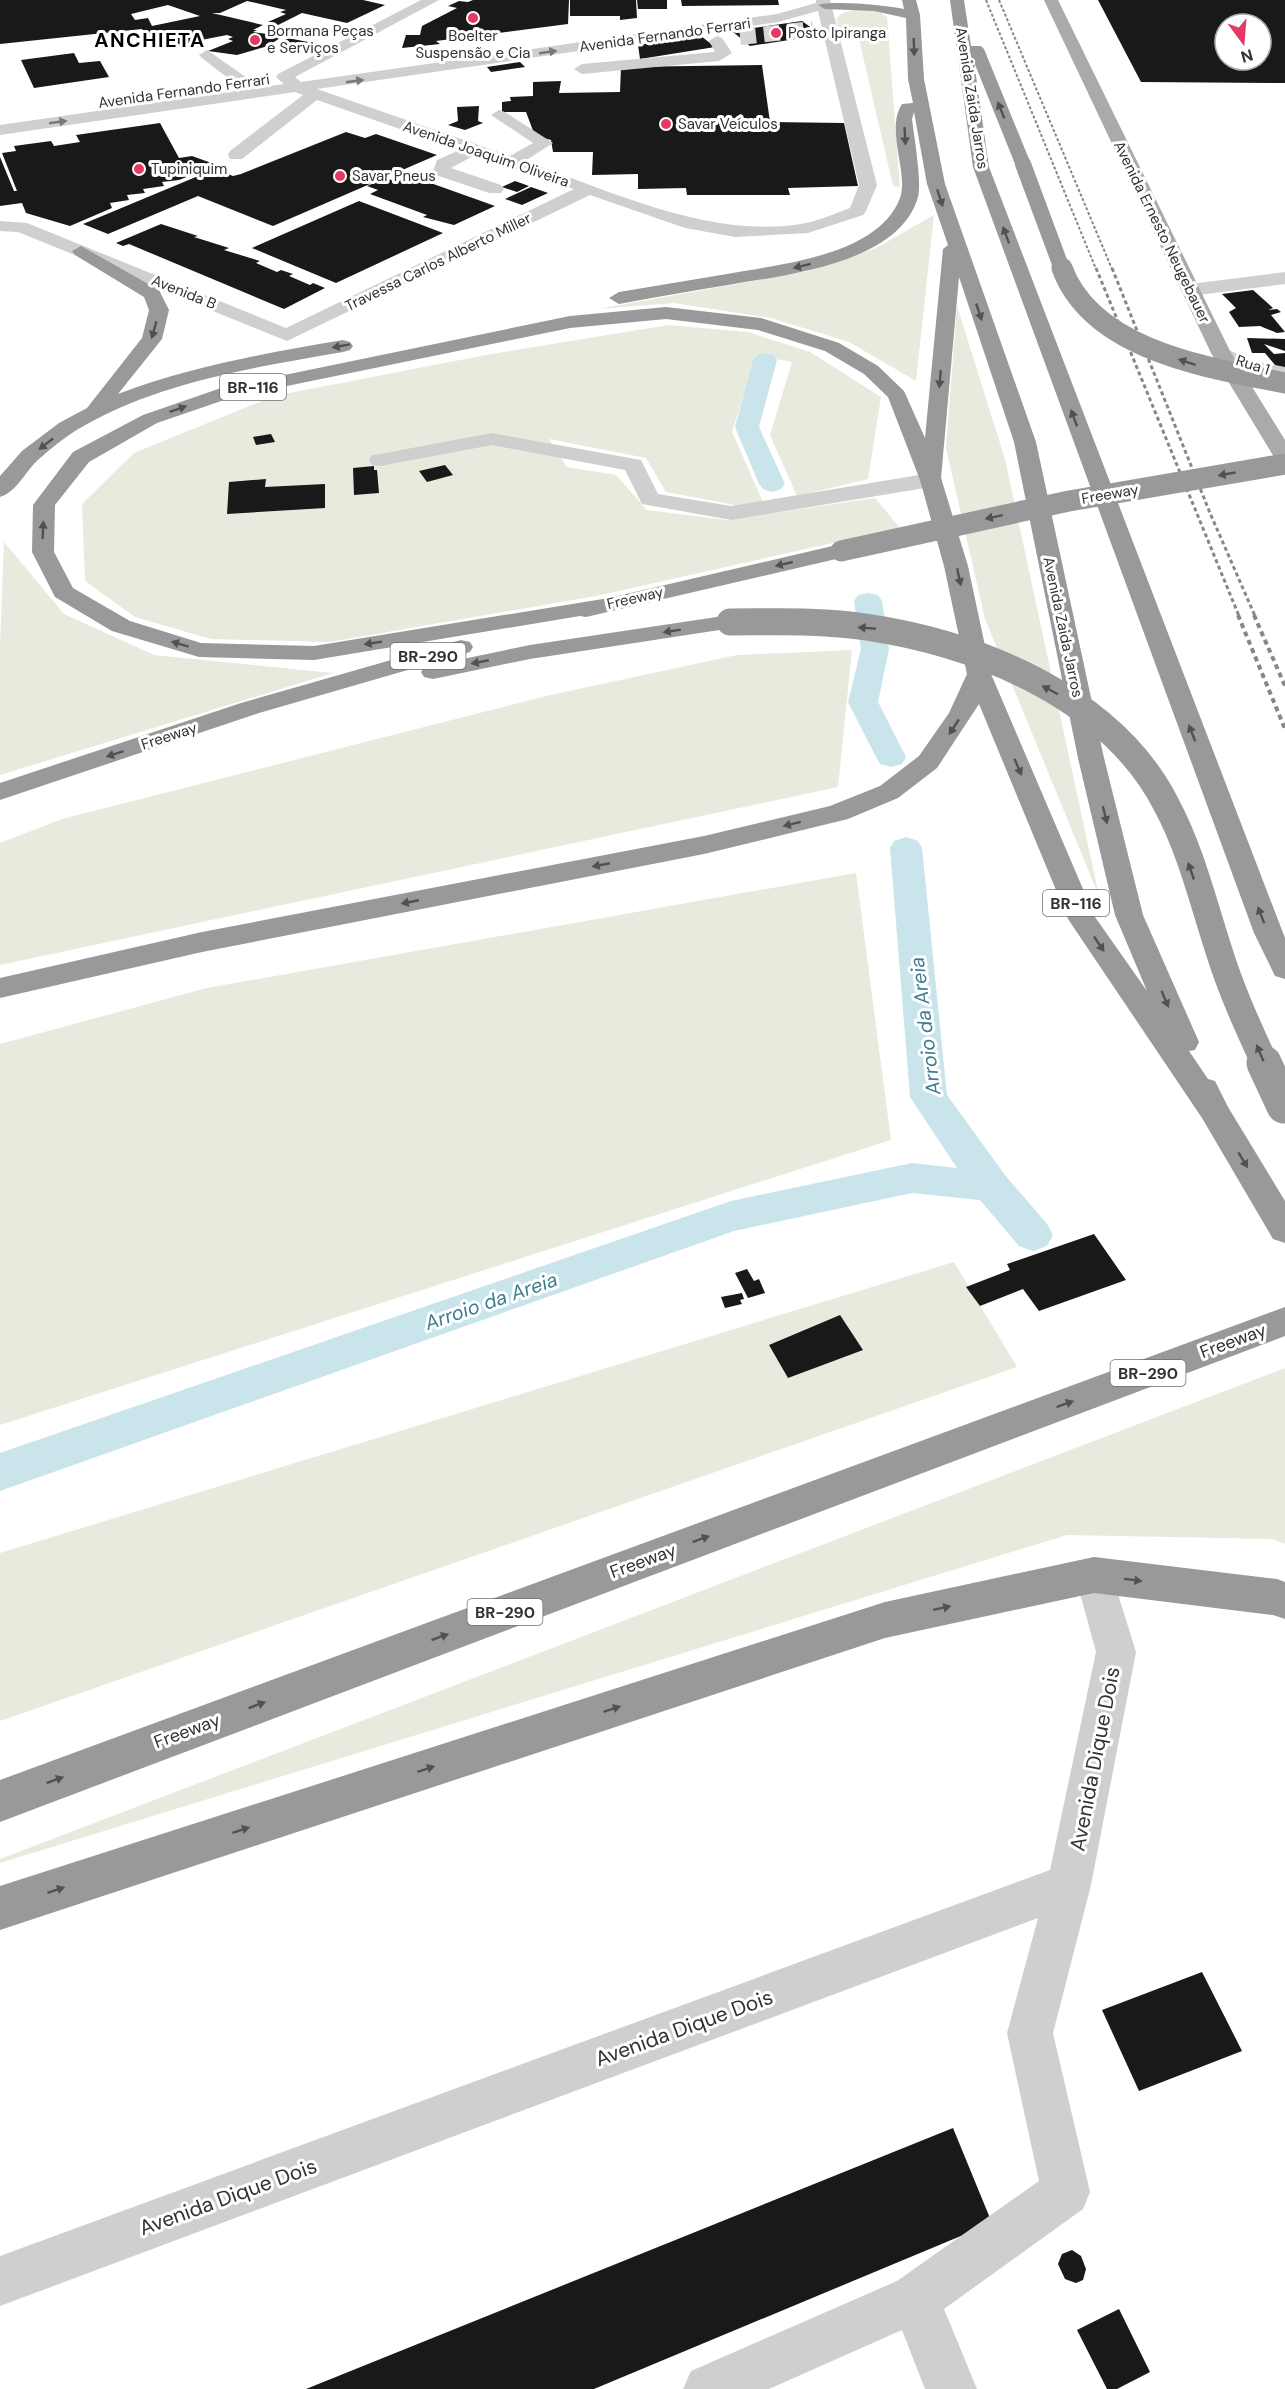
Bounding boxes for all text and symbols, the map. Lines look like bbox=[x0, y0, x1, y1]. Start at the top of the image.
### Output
marker: Boelter Suspensão e Cia bbox=[466, 11, 480, 25]
north arrow bbox=[1213, 12, 1273, 72]
street label: Avenida Fernando Ferrari bbox=[578, 13, 752, 57]
place label: Bormana Peças e Serviços bbox=[267, 21, 374, 58]
place label: Posto Ipiranga bbox=[788, 23, 886, 43]
place label: Boelter Suspensão e Cia bbox=[416, 26, 530, 63]
marker: Posto Ipiranga bbox=[769, 26, 783, 40]
street label: Avenida Zaida Jarros bbox=[951, 26, 993, 170]
district label: ANCHIETA bbox=[94, 27, 206, 53]
marker: Bormana Peças e Serviços bbox=[248, 33, 262, 47]
one-way arrow bbox=[910, 37, 919, 56]
text: N bbox=[1238, 44, 1256, 68]
one-way arrow bbox=[539, 48, 558, 57]
street label: Avenida Fernando Ferrari bbox=[97, 69, 271, 113]
one-way arrow bbox=[346, 76, 365, 85]
one-way arrow bbox=[996, 101, 1005, 119]
place label: Savar Veículos bbox=[678, 114, 778, 134]
street label: Avenida Joaquim Oliveira bbox=[400, 116, 572, 192]
marker: Savar Veículos bbox=[659, 117, 673, 131]
one-way arrow bbox=[49, 118, 68, 127]
one-way arrow bbox=[901, 126, 910, 145]
street label: Avenida Ernesto Neugebauer bbox=[1109, 138, 1215, 327]
place label: Tupiniquim bbox=[151, 159, 227, 179]
marker: Tupiniquim bbox=[132, 162, 146, 176]
place label: Savar Pneus bbox=[352, 166, 436, 186]
marker: Savar Pneus bbox=[333, 169, 347, 183]
one-way arrow bbox=[936, 189, 946, 207]
street label: Travessa Carlos Alberto Miller bbox=[342, 208, 535, 316]
one-way arrow bbox=[1001, 226, 1011, 244]
one-way arrow bbox=[792, 261, 811, 271]
street label: Avenida B bbox=[149, 270, 219, 314]
one-way arrow bbox=[975, 304, 985, 322]
one-way arrow bbox=[149, 321, 158, 339]
one-way arrow bbox=[331, 342, 350, 351]
street label: Rua 1 bbox=[1234, 350, 1272, 380]
one-way arrow bbox=[1178, 357, 1196, 366]
one-way arrow bbox=[935, 370, 945, 389]
road number: BR-116 bbox=[220, 374, 286, 400]
one-way arrow bbox=[169, 403, 187, 413]
one-way arrow bbox=[1069, 408, 1079, 426]
one-way arrow bbox=[38, 437, 53, 449]
one-way arrow bbox=[1218, 469, 1237, 478]
street label: Freeway bbox=[1080, 479, 1141, 509]
one-way arrow bbox=[985, 513, 1004, 523]
one-way arrow bbox=[38, 521, 48, 540]
street label: Avenida Zaida Jarros bbox=[1038, 555, 1088, 699]
one-way arrow bbox=[775, 559, 793, 569]
one-way arrow bbox=[954, 568, 964, 586]
street label: Freeway bbox=[605, 582, 666, 614]
one-way arrow bbox=[857, 623, 876, 633]
one-way arrow bbox=[663, 626, 682, 635]
one-way arrow bbox=[171, 639, 189, 648]
one-way arrow bbox=[363, 639, 382, 648]
road number: BR-290 bbox=[390, 643, 466, 669]
one-way arrow bbox=[470, 658, 489, 667]
one-way arrow bbox=[1041, 685, 1058, 695]
street label: Freeway bbox=[139, 717, 200, 754]
one-way arrow bbox=[948, 719, 959, 735]
one-way arrow bbox=[1187, 724, 1196, 742]
one-way arrow bbox=[106, 749, 124, 759]
one-way arrow bbox=[1014, 758, 1023, 776]
one-way arrow bbox=[1101, 805, 1110, 824]
one-way arrow bbox=[783, 819, 801, 829]
one-way arrow bbox=[592, 861, 611, 870]
one-way arrow bbox=[1186, 862, 1196, 880]
road number: BR-116 bbox=[1043, 890, 1109, 916]
one-way arrow bbox=[400, 898, 419, 907]
one-way arrow bbox=[1256, 906, 1266, 924]
one-way arrow bbox=[1093, 935, 1105, 951]
water label: Arroio da Areia bbox=[904, 956, 946, 1097]
one-way arrow bbox=[1161, 991, 1170, 1008]
one-way arrow bbox=[1256, 1044, 1265, 1061]
one-way arrow bbox=[1237, 1152, 1248, 1168]
water label: Arroio da Areia bbox=[420, 1266, 561, 1336]
street label: Freeway bbox=[1196, 1318, 1270, 1364]
road number: BR-290 bbox=[1110, 1360, 1186, 1386]
one-way arrow bbox=[1056, 1398, 1074, 1408]
one-way arrow bbox=[692, 1534, 710, 1544]
street label: Freeway bbox=[606, 1538, 680, 1584]
one-way arrow bbox=[1124, 1575, 1143, 1584]
road number: BR-290 bbox=[468, 1599, 542, 1625]
one-way arrow bbox=[933, 1602, 952, 1612]
one-way arrow bbox=[431, 1631, 449, 1641]
street label: Avenida Dique Dois bbox=[1063, 1664, 1127, 1854]
one-way arrow bbox=[248, 1699, 266, 1709]
one-way arrow bbox=[603, 1704, 621, 1713]
street label: Freeway bbox=[150, 1708, 224, 1754]
one-way arrow bbox=[417, 1764, 435, 1774]
one-way arrow bbox=[46, 1775, 64, 1785]
one-way arrow bbox=[232, 1825, 250, 1834]
one-way arrow bbox=[47, 1885, 65, 1894]
street label: Avenida Dique Dois bbox=[591, 1983, 777, 2073]
street label: Avenida Dique Dois bbox=[135, 2152, 321, 2242]

